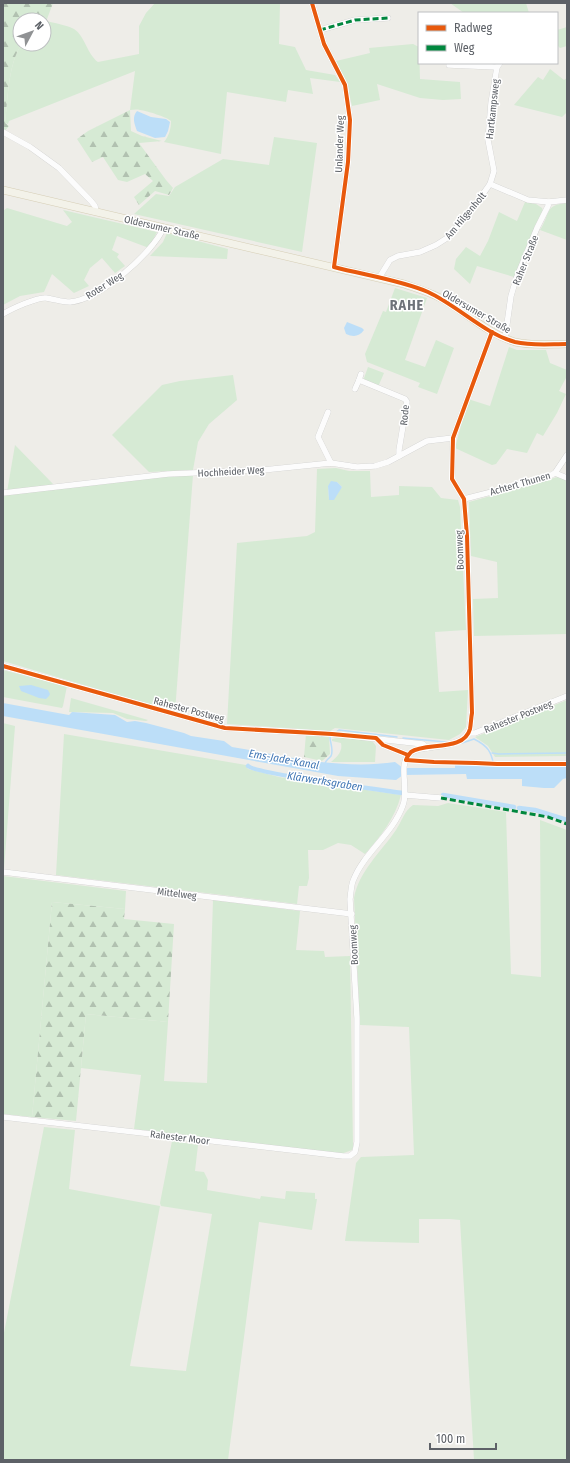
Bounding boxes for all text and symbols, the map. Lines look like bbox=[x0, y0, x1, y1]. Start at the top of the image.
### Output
north arrow bbox=[12, 12, 52, 52]
legend bbox=[418, 12, 558, 64]
text: N bbox=[32, 19, 46, 33]
text: Radweg bbox=[454, 21, 493, 35]
text: Weg bbox=[454, 41, 475, 55]
street label: Hartkampsweg bbox=[484, 78, 502, 140]
street label: Unlander Weg bbox=[333, 115, 347, 173]
street label: Am Hilgenholt bbox=[443, 189, 489, 242]
street label: Oldersumer Straße bbox=[123, 213, 201, 243]
street label: Raher Straße bbox=[510, 234, 541, 287]
street label: Roter Weg bbox=[84, 270, 126, 302]
street label: Oldersumer Straße bbox=[440, 287, 513, 336]
district label: RAHE bbox=[390, 297, 424, 314]
street label: Rode bbox=[398, 404, 412, 426]
street label: Hochheider Weg bbox=[197, 464, 265, 480]
street label: Achtert Thunen bbox=[489, 470, 552, 498]
street label: Boomweg bbox=[453, 530, 467, 570]
street label: Rahester Postweg bbox=[152, 695, 226, 725]
street label: Rahester Postweg bbox=[482, 698, 555, 736]
water label: Ems-Jade-Kanal bbox=[248, 747, 320, 772]
water label: Klärwerksgraben bbox=[286, 769, 364, 794]
street label: Mittelweg bbox=[156, 886, 198, 902]
street label: Boomweg bbox=[347, 924, 361, 965]
street label: Rahester Moor bbox=[149, 1128, 211, 1148]
scale bar bbox=[430, 1425, 496, 1451]
text: 100 m bbox=[436, 1432, 465, 1446]

